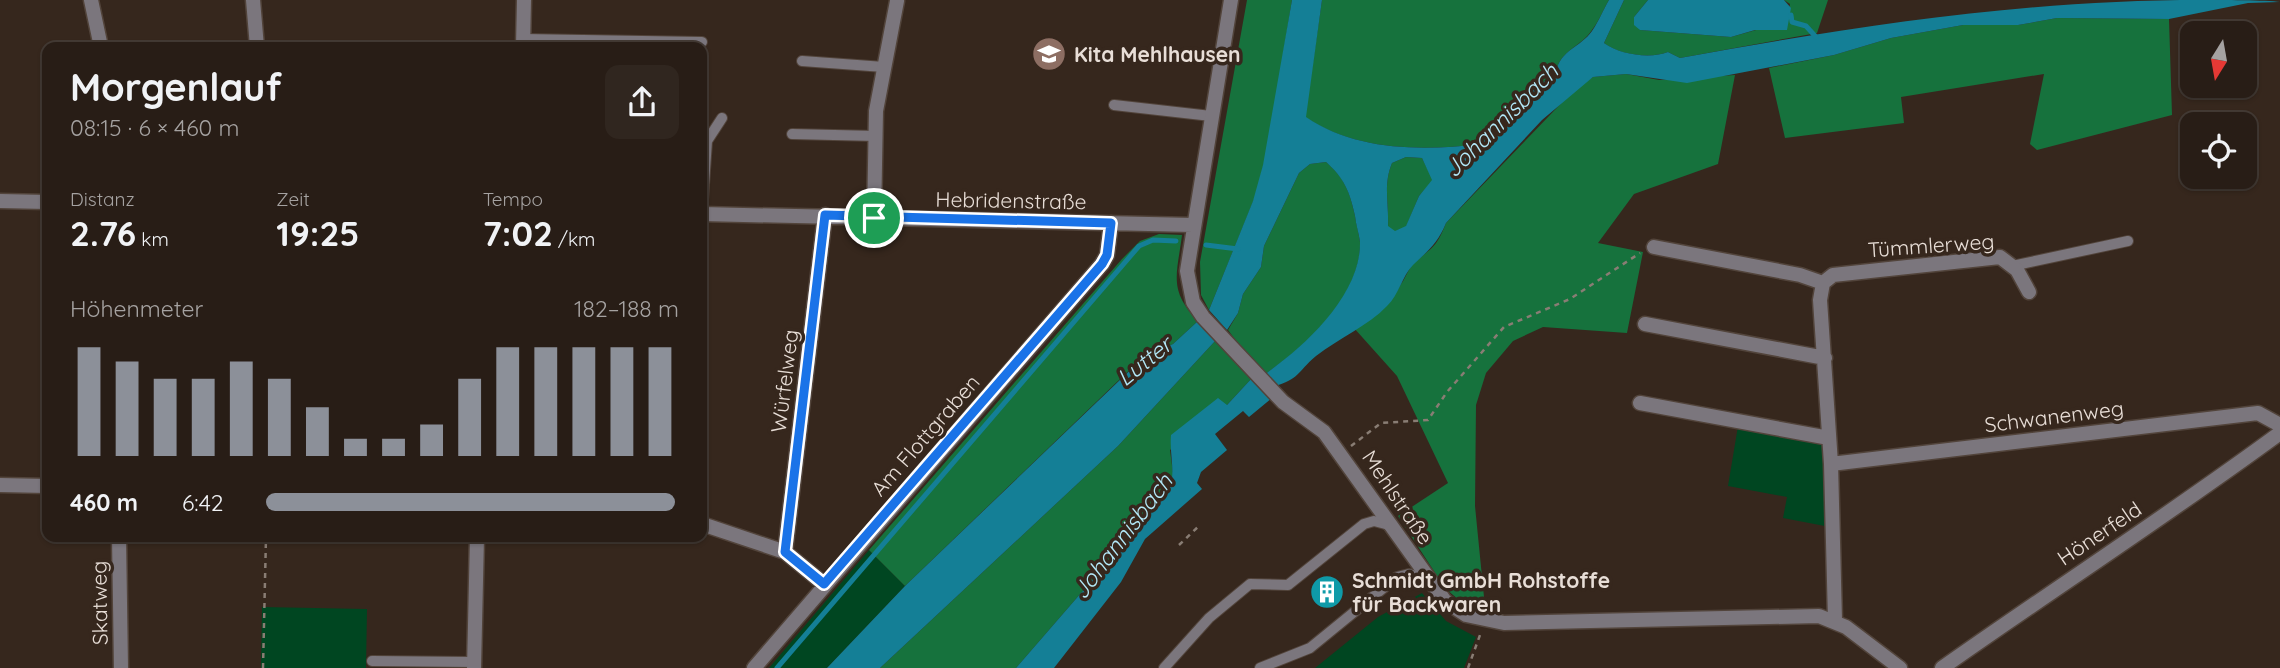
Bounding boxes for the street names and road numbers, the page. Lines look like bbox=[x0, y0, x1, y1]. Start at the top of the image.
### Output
street label: Hebridenstraße bbox=[935, 186, 1087, 214]
street label: Tümmlerweg bbox=[1867, 228, 1995, 262]
street label: Würfelweg bbox=[765, 328, 803, 434]
street label: Am Flottgraben bbox=[865, 369, 985, 501]
street label: Schwanenweg bbox=[1983, 395, 2125, 437]
street label: Mehlstraße bbox=[1357, 445, 1439, 549]
street label: Hönerfeld bbox=[2052, 495, 2146, 571]
street label: Skatweg bbox=[85, 561, 113, 645]

